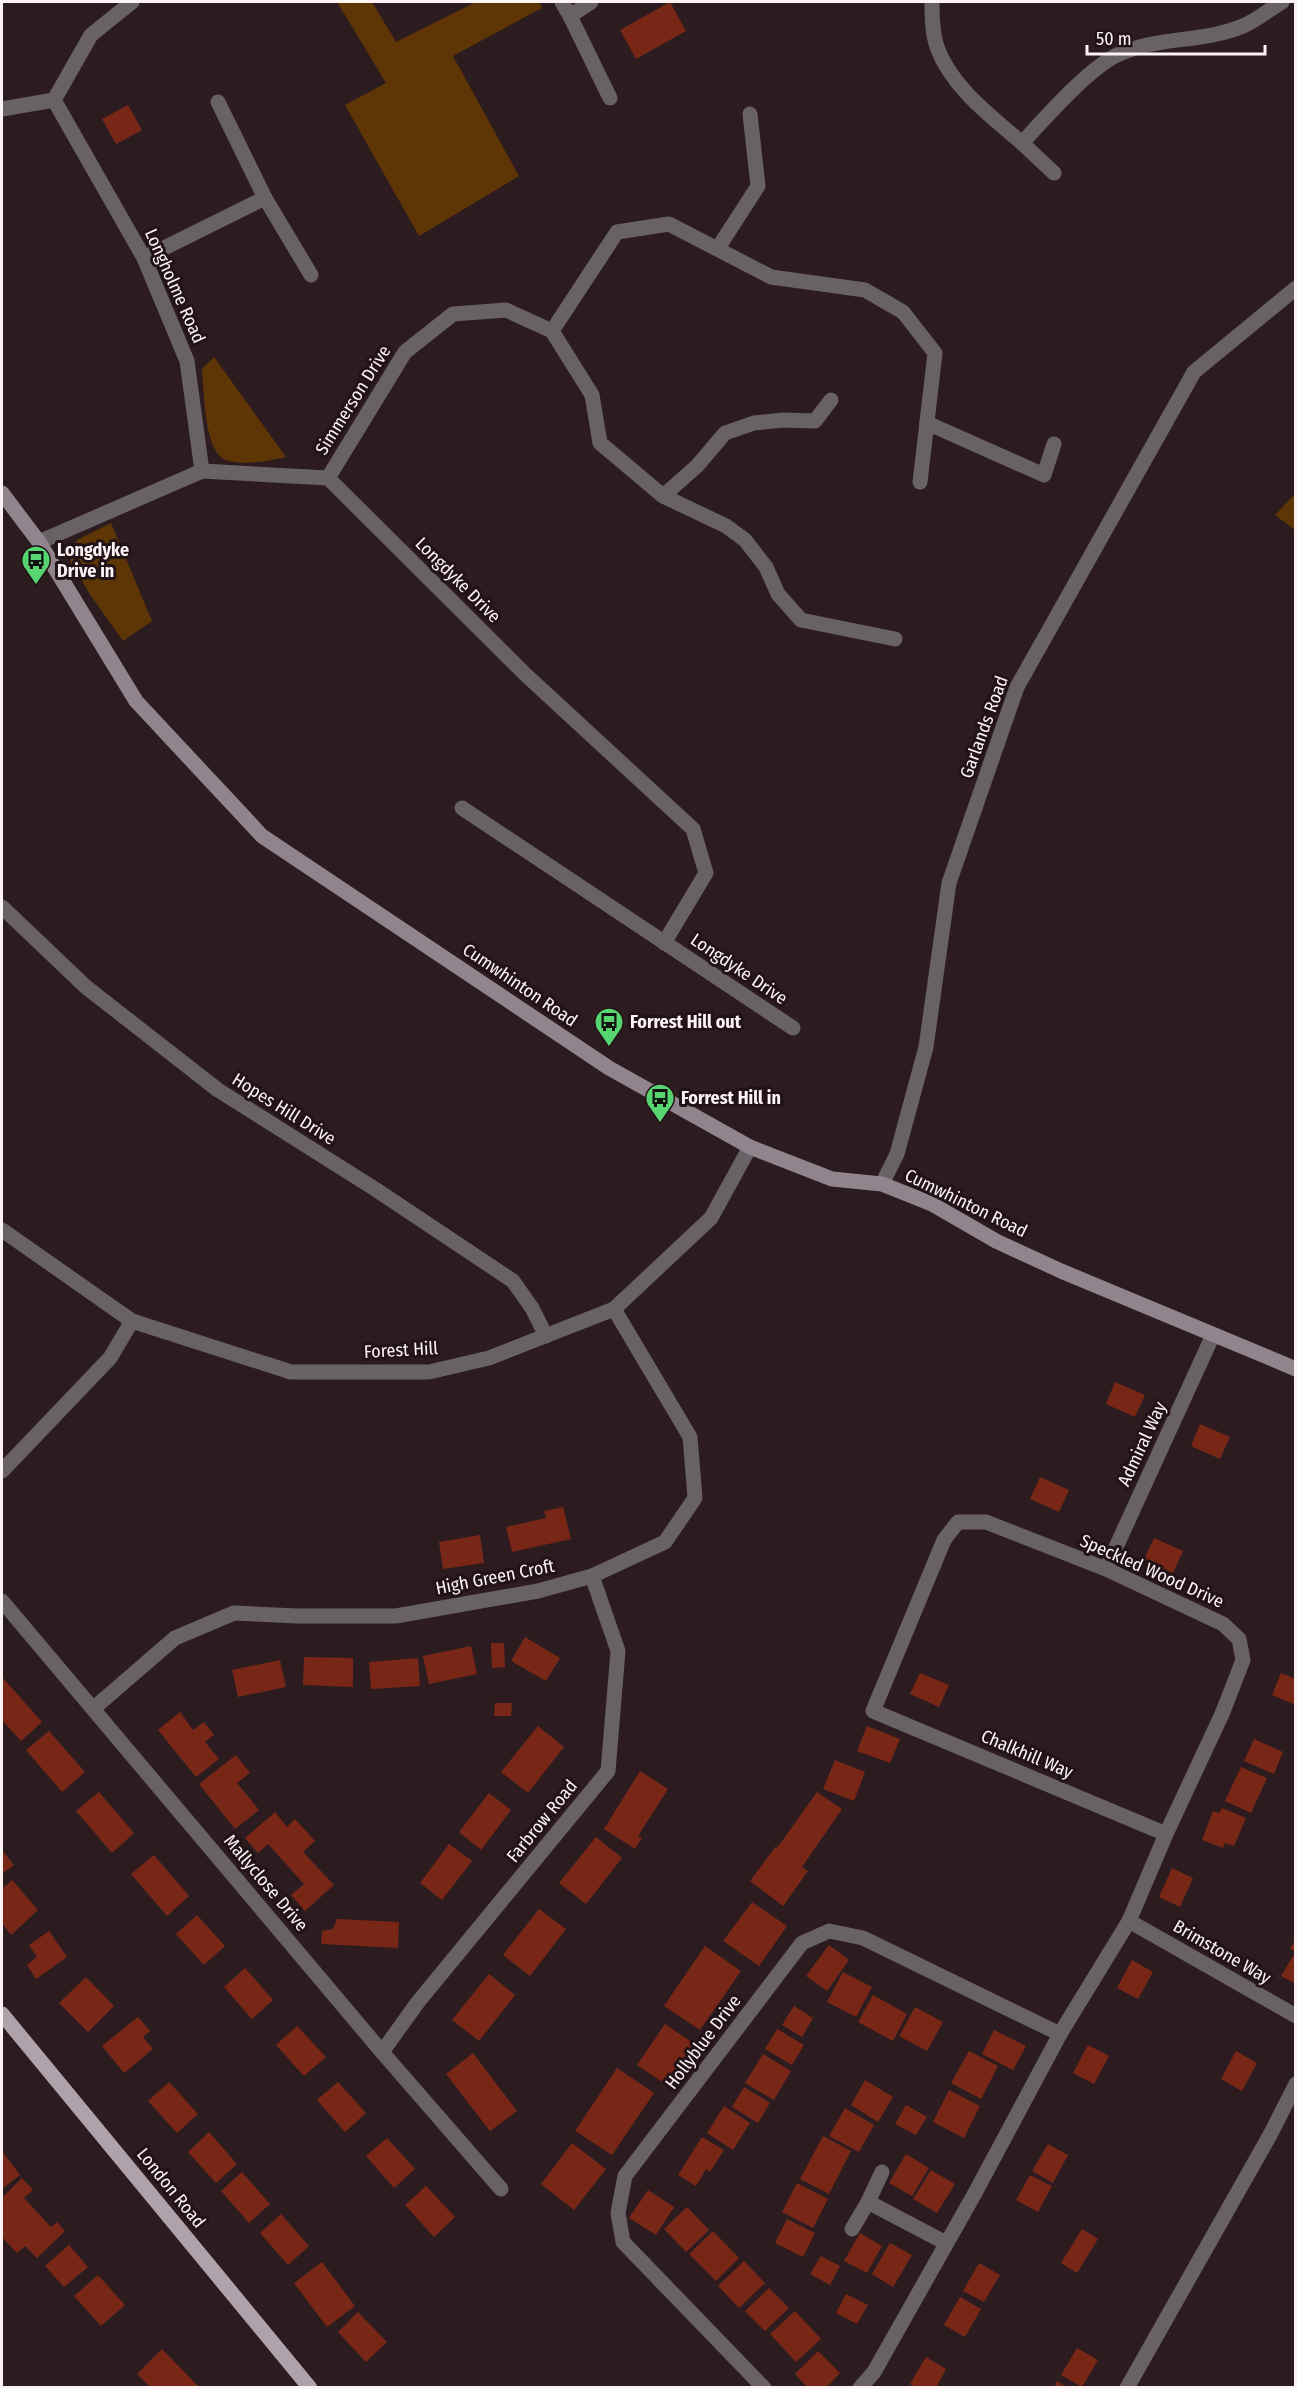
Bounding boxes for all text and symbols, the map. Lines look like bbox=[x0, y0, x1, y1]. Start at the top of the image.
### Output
scale bar bbox=[1087, 18, 1266, 56]
text: 50 m bbox=[1096, 28, 1132, 50]
street label: Longholme Road bbox=[140, 225, 210, 347]
street label: Simmerson Drive bbox=[311, 341, 396, 459]
street label: Longdyke Drive bbox=[411, 533, 505, 627]
place label: Longdyke Drive in bbox=[57, 539, 129, 582]
bus stop icon: Longdyke Drive in bbox=[20, 544, 52, 586]
street label: Garlands Road bbox=[955, 673, 1013, 781]
street label: Longdyke Drive bbox=[686, 929, 792, 1009]
street label: Cumwhinton Road bbox=[459, 939, 581, 1031]
bus stop icon: Forrest Hill out bbox=[593, 1006, 625, 1048]
place label: Forrest Hill out bbox=[630, 1011, 742, 1033]
street label: Hopes Hill Drive bbox=[228, 1068, 340, 1150]
bus stop icon: Forrest Hill in bbox=[644, 1082, 676, 1124]
place label: Forrest Hill in bbox=[681, 1087, 781, 1109]
street label: Cumwhinton Road bbox=[901, 1164, 1031, 1242]
street label: Forest Hill bbox=[363, 1337, 439, 1363]
street label: Admiral Way bbox=[1113, 1398, 1171, 1490]
street label: Speckled Wood Drive bbox=[1077, 1529, 1227, 1613]
street label: High Green Croft bbox=[434, 1555, 556, 1599]
street label: Chalkhill Way bbox=[978, 1725, 1076, 1783]
street label: Farbrow Road bbox=[502, 1775, 582, 1867]
street label: Mallyclose Drive bbox=[219, 1830, 313, 1936]
street label: Brimstone Way bbox=[1169, 1915, 1275, 1989]
street label: Hollyblue Drive bbox=[660, 1990, 746, 2094]
street label: London Road bbox=[132, 2144, 210, 2232]

